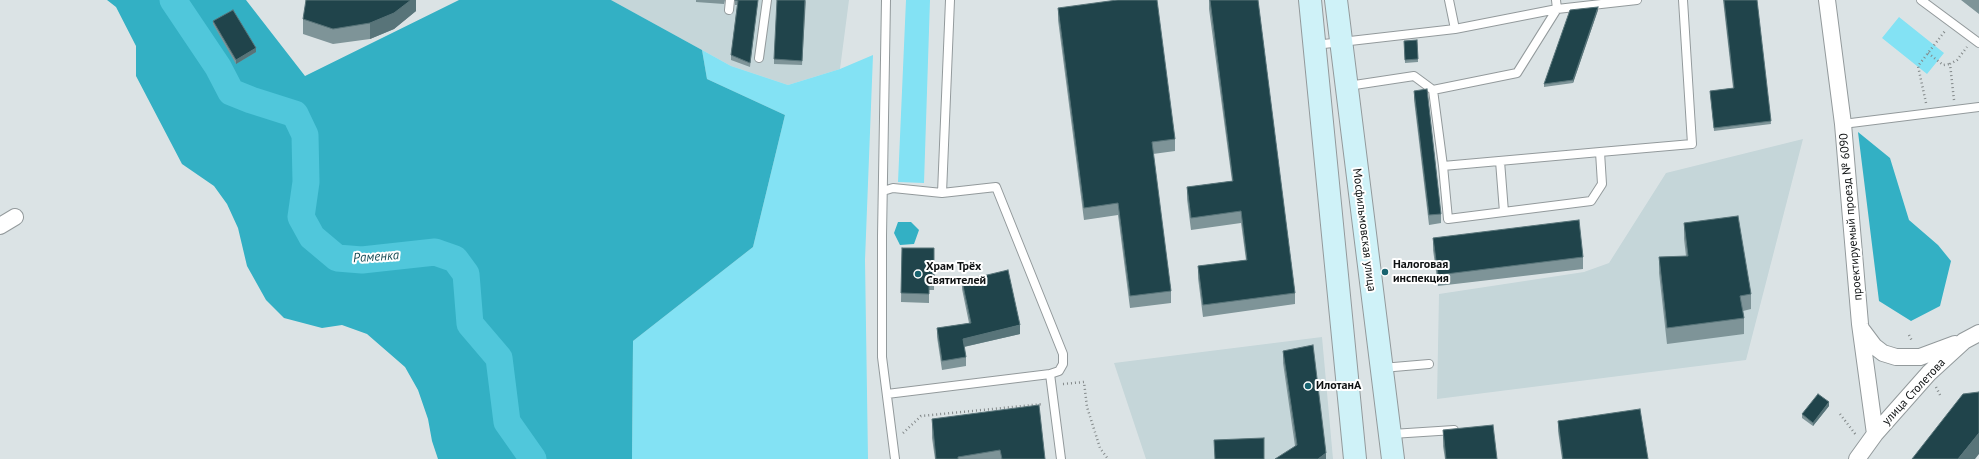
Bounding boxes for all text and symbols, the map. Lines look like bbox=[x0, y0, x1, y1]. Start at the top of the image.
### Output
street label: проектируемый проезд № 6090 bbox=[1837, 133, 1865, 301]
street label: Мосфильмовская улица bbox=[1349, 168, 1379, 292]
water label: Раменка bbox=[352, 248, 400, 266]
place label: Налоговая инспекция bbox=[1393, 258, 1449, 286]
place label: Храм Трёх Святителей bbox=[926, 260, 986, 288]
marker: Налоговая инспекция bbox=[1380, 267, 1390, 277]
marker: Храм Трёх Святителей bbox=[913, 269, 923, 279]
street label: улица Столетова bbox=[1879, 356, 1949, 428]
place label: ИлотанА bbox=[1316, 379, 1361, 393]
marker: ИлотанА bbox=[1303, 381, 1313, 391]

